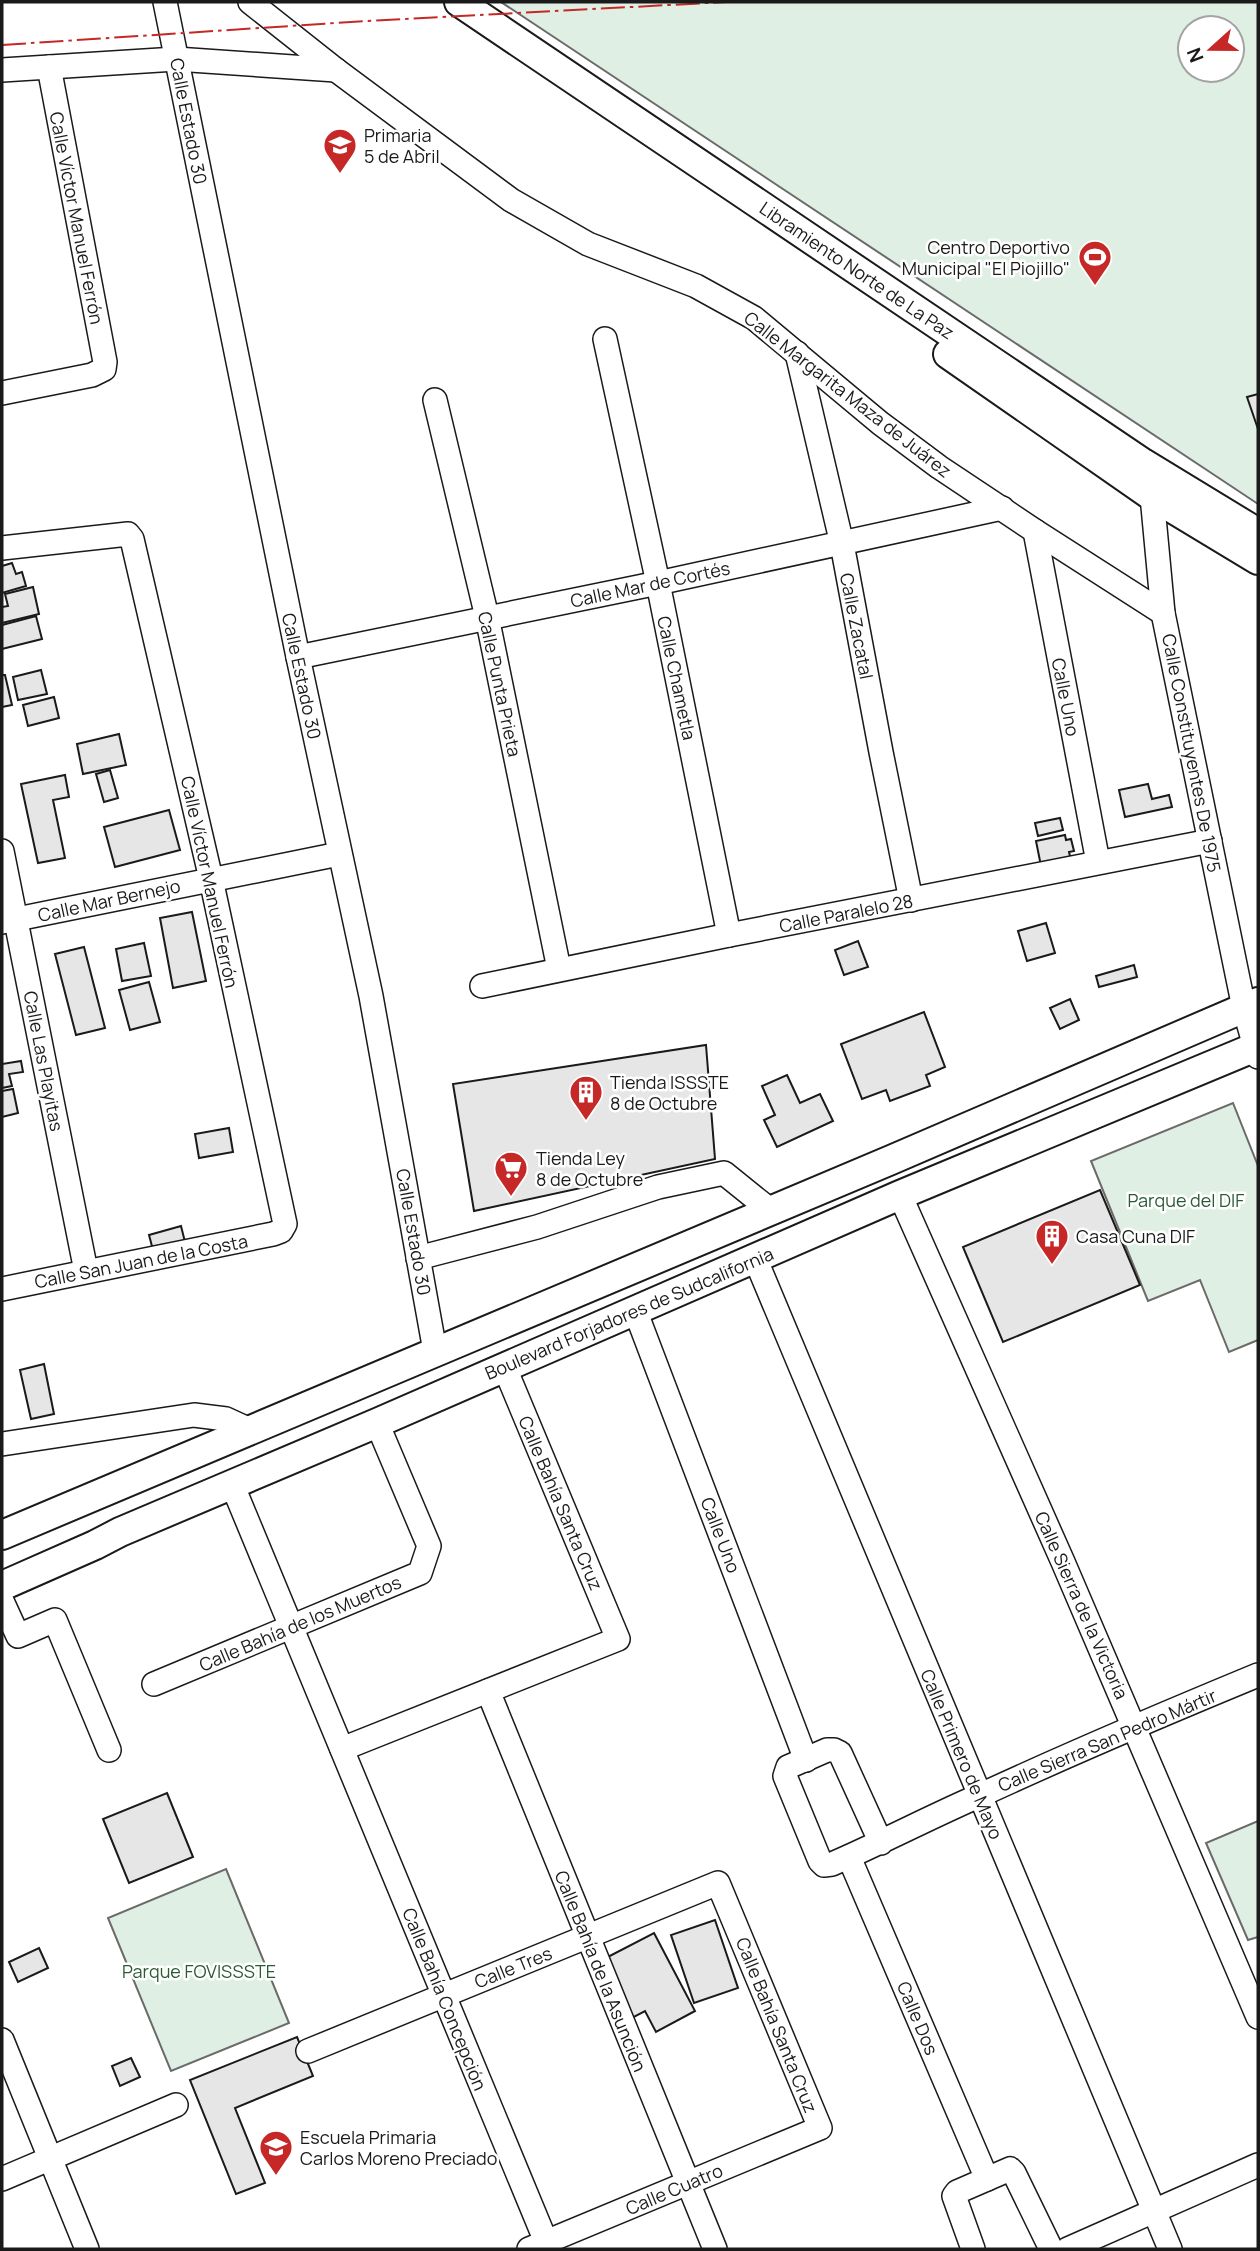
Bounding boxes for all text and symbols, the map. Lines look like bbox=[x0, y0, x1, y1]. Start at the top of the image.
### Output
north arrow bbox=[1176, 14, 1246, 84]
text: N bbox=[1181, 44, 1210, 66]
street label: Calle Estado 30 bbox=[165, 56, 213, 186]
street label: Calle Víctor Manuel Ferrón bbox=[45, 110, 109, 326]
place label: Primaria 5 de Abril bbox=[364, 123, 440, 168]
school or university icon: Primaria 5 de Abril bbox=[321, 126, 359, 175]
street label: Libramiento Norte de La Paz bbox=[755, 196, 959, 344]
place label: Centro Deportivo Municipal "El Piojillo" bbox=[902, 235, 1070, 280]
sports icon: Centro Deportivo Municipal "El Piojillo" bbox=[1076, 238, 1114, 287]
street label: Calle Margarita Maza de Juárez bbox=[739, 306, 957, 482]
street label: Calle Mar de Cortés bbox=[568, 555, 732, 613]
street label: Calle Zacatal bbox=[835, 571, 879, 681]
street label: Calle Punta Prieta bbox=[473, 609, 527, 759]
street label: Calle Estado 30 bbox=[277, 611, 327, 741]
street label: Calle Chametla bbox=[652, 614, 702, 742]
street label: Calle Constituyentes De 1975 bbox=[1157, 632, 1227, 874]
street label: Calle Uno bbox=[1047, 656, 1085, 738]
street label: Calle Víctor Manuel Ferrón bbox=[176, 774, 244, 990]
street label: Calle Mar Bernejo bbox=[36, 873, 182, 927]
street label: Calle Paralelo 28 bbox=[777, 888, 915, 938]
street label: Calle Las Playitas bbox=[19, 989, 69, 1133]
place label: Tienda ISSSTE 8 de Octubre bbox=[610, 1070, 729, 1115]
building icon: Tienda ISSSTE 8 de Octubre bbox=[567, 1073, 605, 1122]
place label: Tienda Ley 8 de Octubre bbox=[536, 1146, 643, 1191]
supermarket icon: Tienda Ley 8 de Octubre bbox=[492, 1149, 530, 1198]
street label: Calle Estado 30 bbox=[391, 1167, 437, 1297]
park label: Parque del DIF bbox=[1128, 1188, 1244, 1212]
building icon: Casa Cuna DIF bbox=[1033, 1217, 1071, 1266]
place label: Casa Cuna DIF bbox=[1076, 1224, 1195, 1248]
street label: Calle San Juan de la Costa bbox=[32, 1229, 250, 1293]
street label: Boulevard Forjadores de Sudcalifornia bbox=[481, 1241, 777, 1385]
street label: Calle Bahía Santa Cruz bbox=[513, 1412, 609, 1594]
street label: Calle Uno bbox=[696, 1494, 746, 1576]
street label: Calle Sierra de la Victoria bbox=[1030, 1507, 1134, 1703]
street label: Calle Bahía de los Muertos bbox=[195, 1570, 405, 1676]
street label: Calle Primero de Mayo bbox=[915, 1665, 1009, 1843]
street label: Calle Sierra San Pedro Mártir bbox=[994, 1683, 1220, 1797]
street label: Calle Bahía de la Asunción bbox=[550, 1867, 652, 2075]
street label: Calle Bahía Concepción bbox=[397, 1904, 493, 2094]
street label: Calle Bahía Santa Cruz bbox=[731, 1934, 823, 2116]
street label: Calle Tres bbox=[471, 1941, 555, 1993]
park label: Parque FOVISSSTE bbox=[122, 1959, 276, 1983]
street label: Calle Dos bbox=[892, 1978, 944, 2058]
place label: Escuela Primaria Carlos Moreno Preciado bbox=[300, 2125, 497, 2170]
school or university icon: Escuela Primaria Carlos Moreno Preciado bbox=[257, 2128, 295, 2177]
street label: Calle Cuatro bbox=[622, 2158, 726, 2220]

